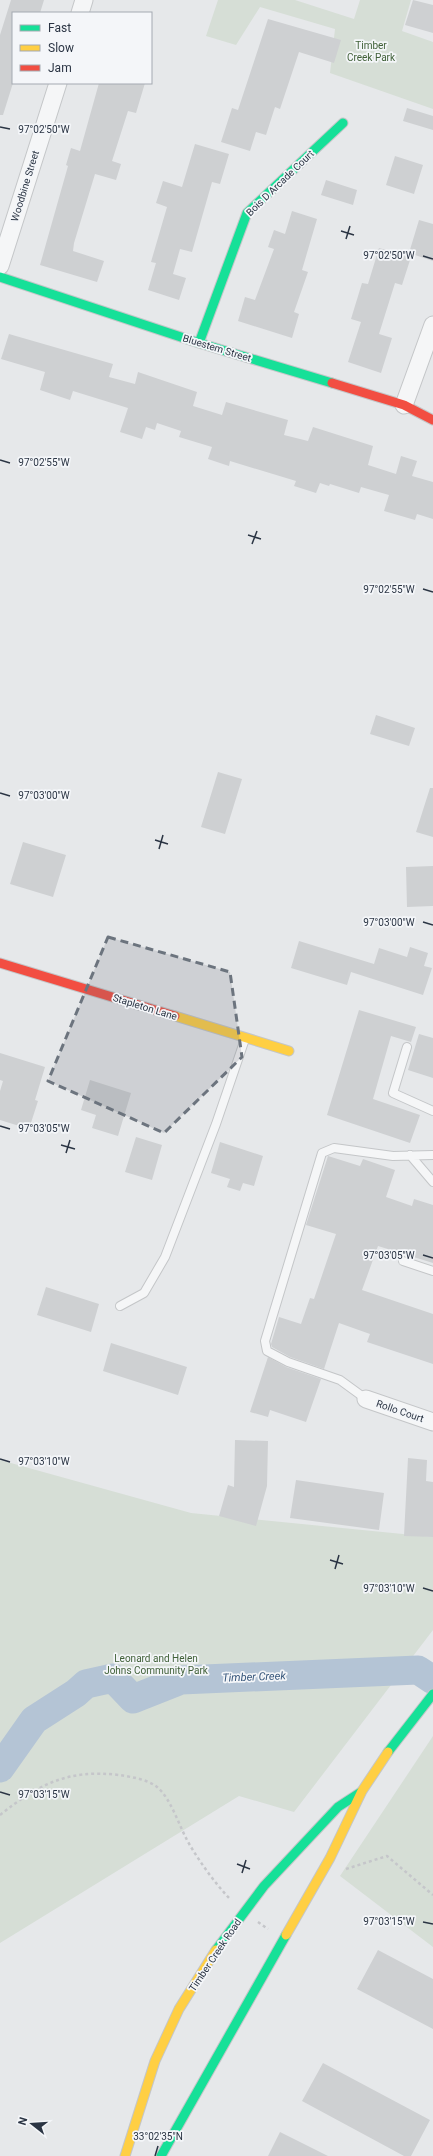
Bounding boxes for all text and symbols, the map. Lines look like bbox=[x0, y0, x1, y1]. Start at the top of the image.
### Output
legend bbox=[12, 12, 152, 84]
text: Fast bbox=[48, 21, 71, 35]
park label: Timber Creek Park bbox=[347, 40, 396, 63]
text: Slow bbox=[48, 41, 74, 55]
text: Jam bbox=[48, 61, 72, 75]
text: 97°02'50"W bbox=[18, 124, 70, 135]
street label: Bois D Arcade Court bbox=[244, 148, 316, 218]
street label: Woodbine Street bbox=[9, 149, 41, 223]
text: 97°02'50"W bbox=[363, 250, 415, 261]
street label: Bluestem Street bbox=[182, 332, 252, 364]
text: 97°02'55"W bbox=[18, 457, 70, 468]
text: 97°02'55"W bbox=[363, 584, 415, 595]
text: 97°03'00"W bbox=[18, 790, 70, 801]
text: 97°03'00"W bbox=[363, 917, 415, 928]
street label: Stapleton Lane bbox=[112, 992, 178, 1022]
text: 97°03'05"W bbox=[18, 1123, 70, 1134]
text: 97°03'05"W bbox=[363, 1250, 415, 1261]
street label: Rollo Court bbox=[375, 1398, 425, 1424]
text: 97°03'10"W bbox=[18, 1456, 70, 1467]
text: 97°03'10"W bbox=[363, 1583, 415, 1594]
park label: Leonard and Helen Johns Community Park bbox=[104, 1653, 209, 1676]
water label: Timber Creek bbox=[222, 1669, 287, 1685]
text: 97°03'15"W bbox=[18, 1789, 70, 1800]
text: 97°03'15"W bbox=[363, 1916, 415, 1927]
street label: Timber Creek Road bbox=[187, 1917, 243, 1993]
north arrow bbox=[12, 2104, 52, 2144]
text: N bbox=[16, 2115, 30, 2127]
text: 33°02'35"N bbox=[133, 2131, 183, 2142]

